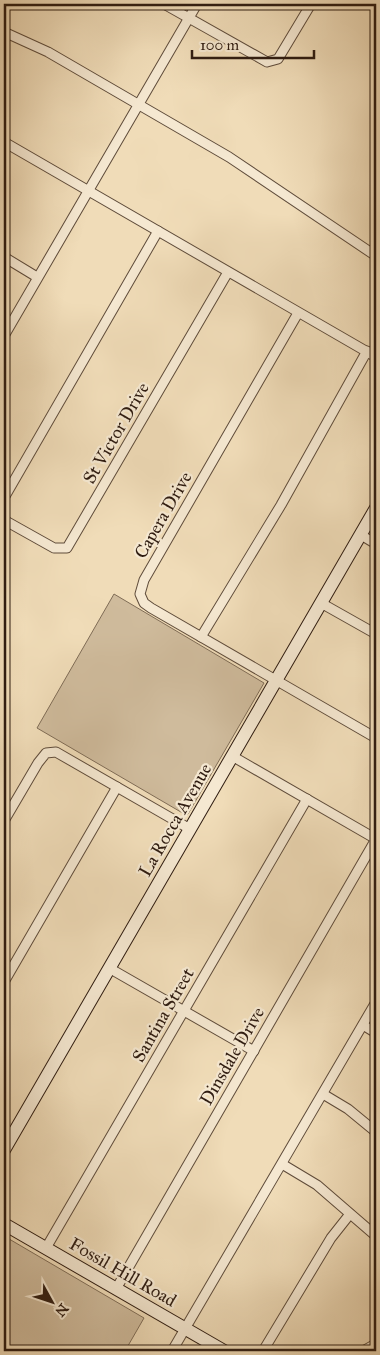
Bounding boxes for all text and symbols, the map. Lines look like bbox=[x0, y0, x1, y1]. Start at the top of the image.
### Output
scale bar bbox=[192, 28, 315, 60]
text: 100 m bbox=[200, 36, 240, 54]
street label: St Victor Drive bbox=[78, 378, 154, 488]
street label: Capera Drive bbox=[129, 468, 197, 562]
street label: La Rocca Avenue bbox=[134, 759, 216, 881]
street label: Santina Street bbox=[127, 964, 199, 1066]
street label: Dinsdale Drive bbox=[195, 1003, 269, 1109]
street label: Fossil Hill Road bbox=[66, 1233, 180, 1311]
north arrow bbox=[28, 1278, 78, 1328]
text: N bbox=[51, 1300, 72, 1320]

